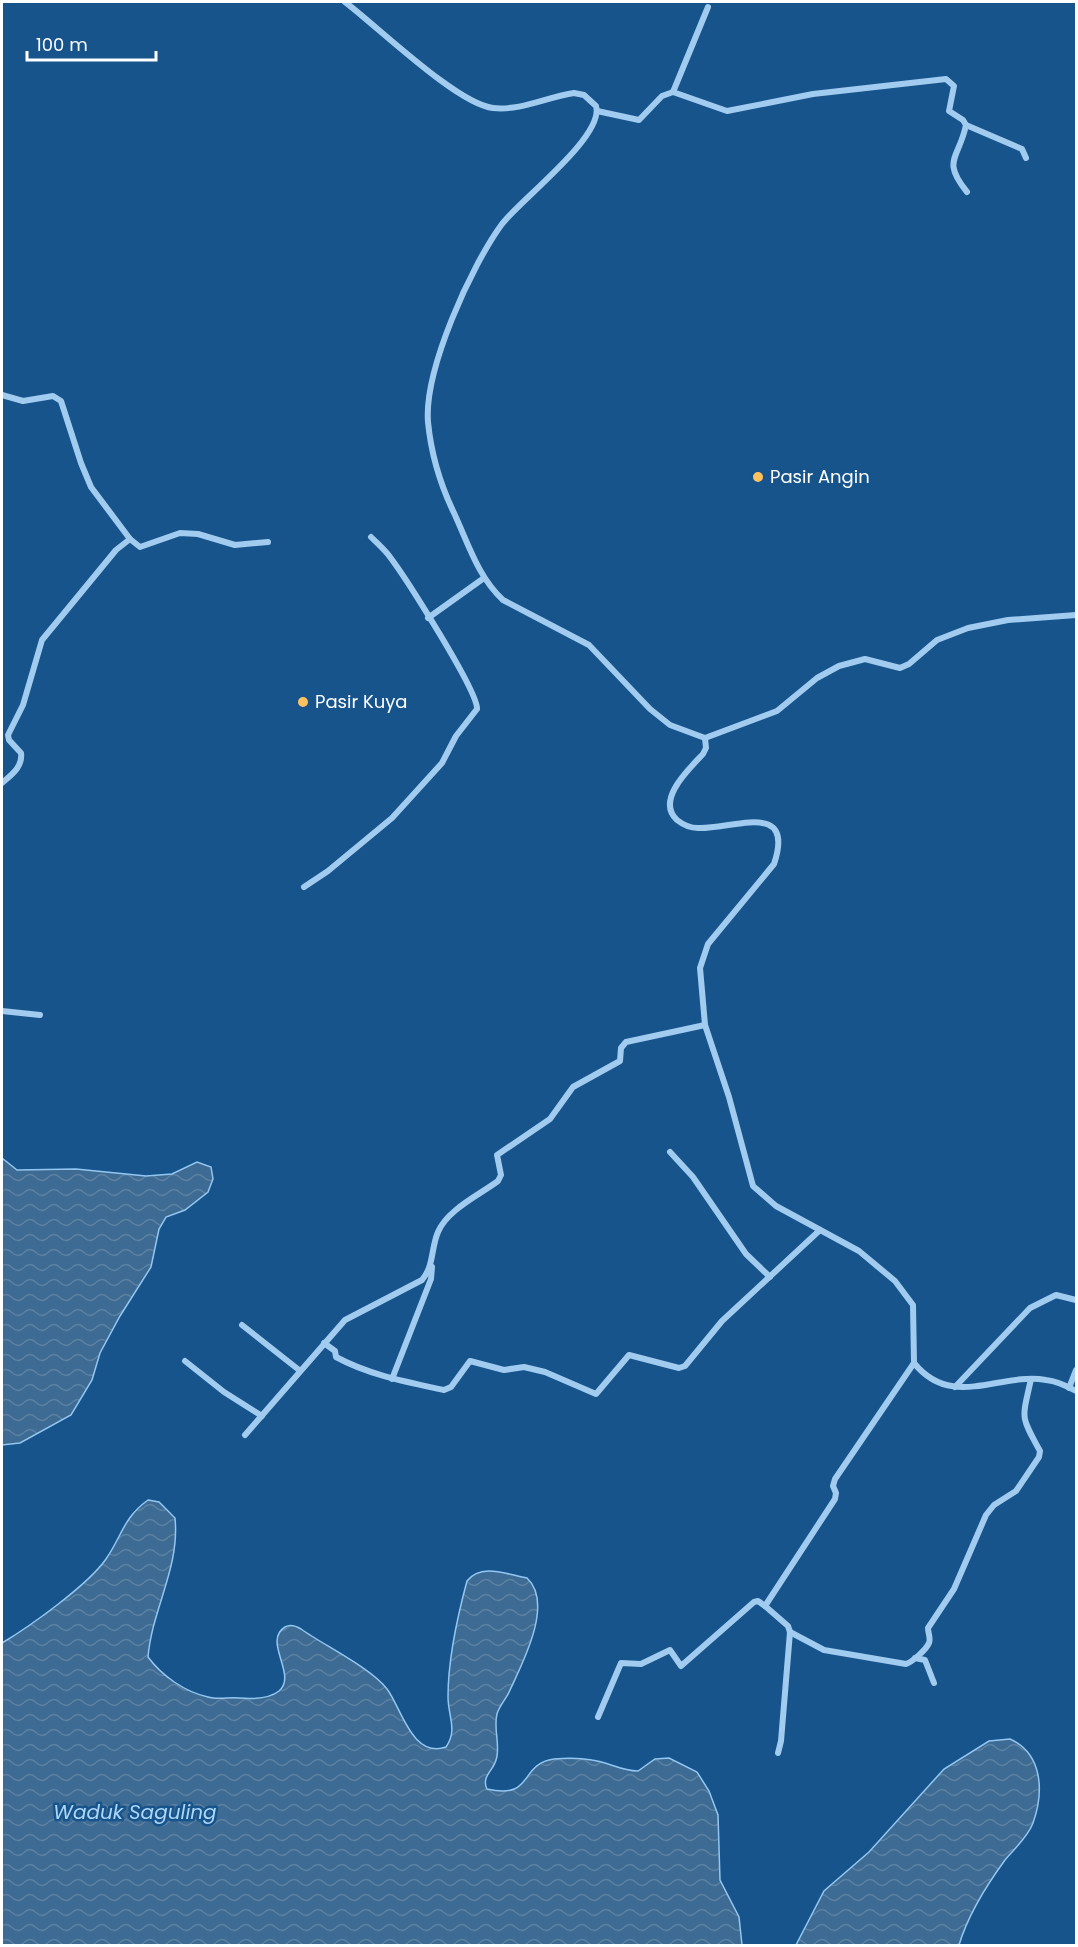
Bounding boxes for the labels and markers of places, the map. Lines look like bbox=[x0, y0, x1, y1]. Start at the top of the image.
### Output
place label: Pasir Angin bbox=[770, 464, 870, 489]
marker: Pasir Angin bbox=[751, 470, 765, 484]
place label: Pasir Kuya bbox=[315, 689, 408, 714]
marker: Pasir Kuya bbox=[296, 695, 310, 709]

